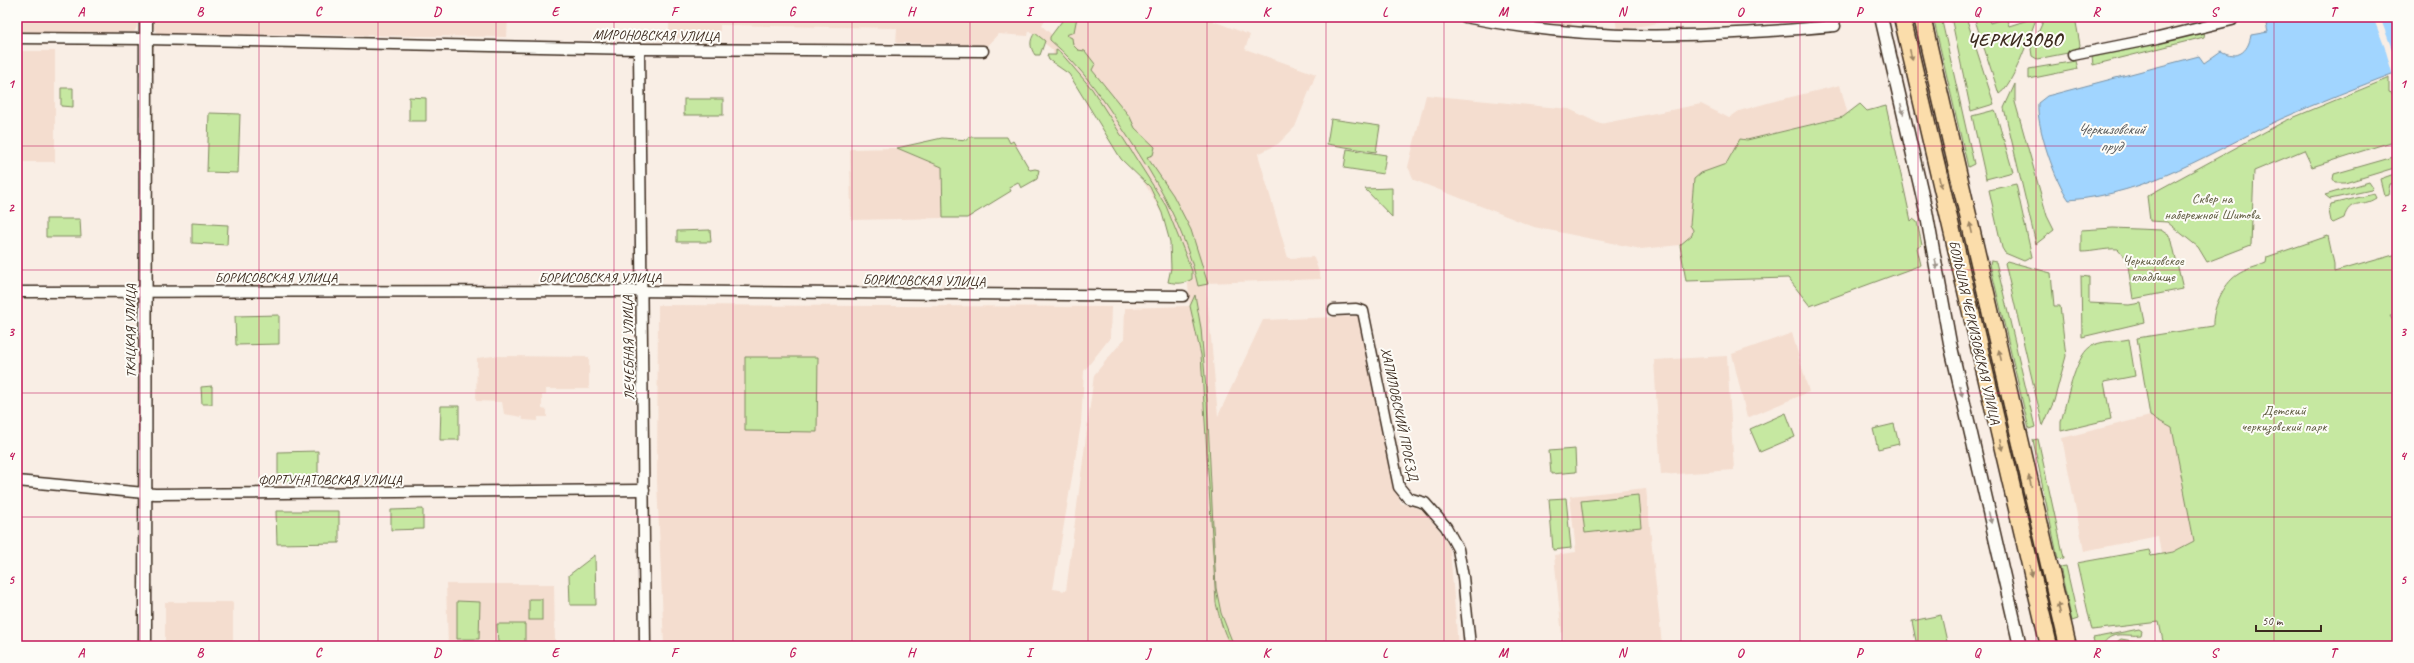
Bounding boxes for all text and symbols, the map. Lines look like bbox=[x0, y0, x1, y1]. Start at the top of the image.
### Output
text: A bbox=[78, 4, 86, 20]
text: B bbox=[197, 4, 205, 20]
text: C bbox=[315, 4, 323, 20]
text: D bbox=[433, 4, 442, 20]
text: E bbox=[552, 4, 561, 20]
text: F bbox=[671, 4, 680, 20]
text: G bbox=[789, 4, 797, 20]
text: H bbox=[907, 4, 917, 20]
text: I bbox=[1026, 4, 1035, 20]
text: J bbox=[1145, 4, 1152, 20]
text: K bbox=[1263, 4, 1273, 20]
text: L bbox=[1382, 4, 1389, 20]
text: M bbox=[1498, 4, 1509, 20]
text: N bbox=[1618, 4, 1629, 20]
text: O bbox=[1737, 4, 1746, 20]
text: P bbox=[1856, 4, 1865, 20]
text: Q bbox=[1974, 4, 1982, 20]
text: R bbox=[2092, 4, 2101, 20]
text: S bbox=[2211, 4, 2221, 20]
text: T bbox=[2330, 4, 2339, 20]
street label: МИРОНОВСКАЯ УЛИЦА bbox=[592, 26, 721, 45]
district label: ЧЕРКИЗОВО bbox=[1967, 29, 2065, 51]
one-way arrow bbox=[1908, 49, 1914, 61]
text: 1 bbox=[8, 76, 16, 92]
text: 1 bbox=[2400, 76, 2408, 92]
one-way arrow bbox=[1900, 103, 1906, 116]
water label: Черкизовский пруд bbox=[2077, 120, 2147, 156]
one-way arrow bbox=[1937, 175, 1943, 188]
park label: Сквер на набережной Шитова bbox=[2164, 190, 2261, 223]
text: 2 bbox=[8, 200, 15, 216]
text: 2 bbox=[2400, 200, 2407, 216]
one-way arrow bbox=[1967, 222, 1973, 234]
street label: БОЛЬШАЯ ЧЕРКИЗОВСКАЯ УЛИЦА bbox=[1945, 239, 2004, 427]
park label: Черкизовское кладбище bbox=[2122, 252, 2185, 285]
one-way arrow bbox=[1933, 258, 1939, 270]
street label: БОРИСОВСКАЯ УЛИЦА bbox=[215, 269, 338, 286]
street label: БОРИСОВСКАЯ УЛИЦА bbox=[539, 269, 662, 286]
street label: БОРИСОВСКАЯ УЛИЦА bbox=[863, 271, 986, 290]
street label: ТКАЦКАЯ УЛИЦА bbox=[122, 283, 139, 378]
street label: ЛЕЧЕБНАЯ УЛИЦА bbox=[619, 294, 638, 401]
text: 3 bbox=[8, 324, 15, 340]
text: 3 bbox=[2400, 324, 2407, 340]
street label: ХАПИЛОВСКИЙ ПРОЕЗД bbox=[1377, 346, 1422, 484]
one-way arrow bbox=[1997, 349, 2003, 361]
one-way arrow bbox=[1959, 385, 1965, 397]
park label: Детский черкизовский парк bbox=[2241, 402, 2328, 435]
one-way arrow bbox=[1999, 438, 2005, 451]
text: 4 bbox=[8, 448, 16, 464]
text: 4 bbox=[2400, 448, 2408, 464]
street label: ФОРТУНАТОВСКАЯ УЛИЦА bbox=[258, 471, 403, 488]
one-way arrow bbox=[2026, 475, 2032, 488]
one-way arrow bbox=[1988, 512, 1994, 524]
one-way arrow bbox=[2028, 565, 2034, 577]
text: 5 bbox=[8, 572, 15, 588]
text: 5 bbox=[2400, 572, 2407, 588]
one-way arrow bbox=[2056, 602, 2062, 614]
scale bar bbox=[2256, 607, 2321, 633]
text: 50 m bbox=[2262, 613, 2284, 629]
text: A bbox=[78, 645, 86, 661]
text: B bbox=[197, 645, 205, 661]
text: C bbox=[315, 645, 323, 661]
text: D bbox=[433, 645, 442, 661]
text: E bbox=[552, 645, 561, 661]
text: F bbox=[671, 645, 680, 661]
text: G bbox=[789, 645, 797, 661]
text: H bbox=[907, 645, 917, 661]
text: I bbox=[1026, 645, 1035, 661]
text: J bbox=[1145, 645, 1152, 661]
text: K bbox=[1263, 645, 1273, 661]
text: L bbox=[1382, 645, 1389, 661]
text: M bbox=[1498, 645, 1509, 661]
text: N bbox=[1618, 645, 1629, 661]
text: O bbox=[1737, 645, 1746, 661]
text: P bbox=[1856, 645, 1865, 661]
text: Q bbox=[1974, 645, 1982, 661]
text: R bbox=[2092, 645, 2101, 661]
text: S bbox=[2211, 645, 2221, 661]
text: T bbox=[2330, 645, 2339, 661]

